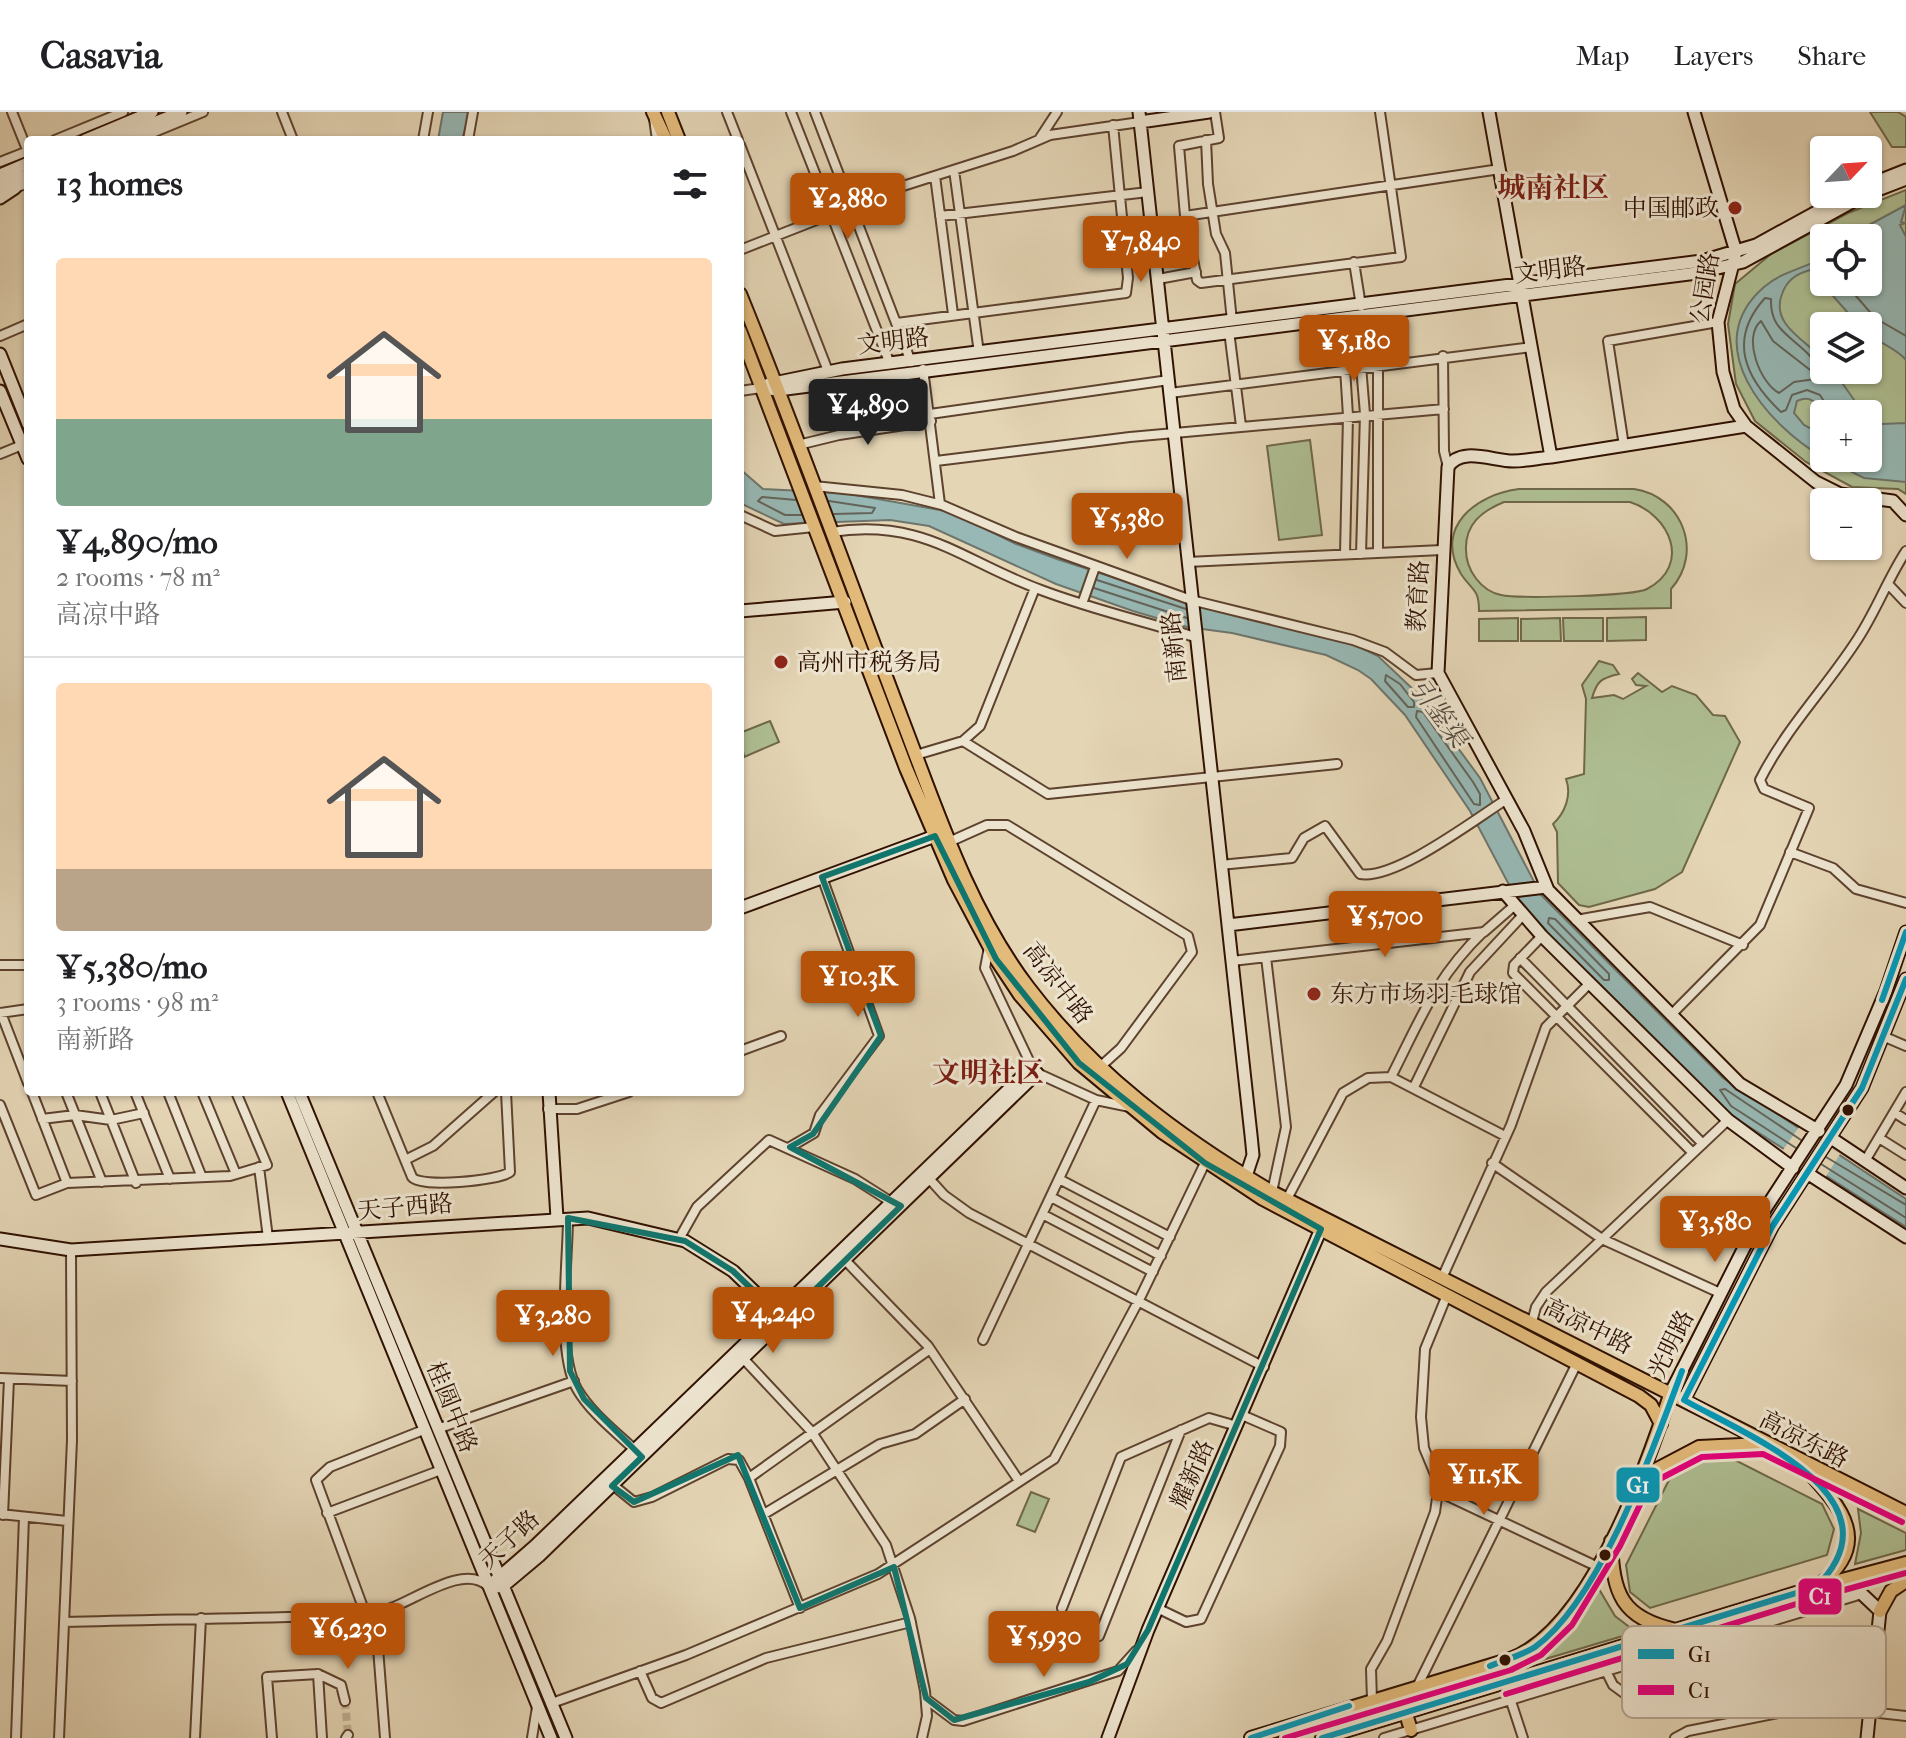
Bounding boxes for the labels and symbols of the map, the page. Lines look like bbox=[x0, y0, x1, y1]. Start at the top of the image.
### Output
north arrow bbox=[1810, 136, 1882, 208]
district label: 城南社区 bbox=[1497, 171, 1609, 204]
pin: ¥2,880 bbox=[783, 173, 913, 241]
place label: 中国邮政 bbox=[1623, 194, 1719, 222]
marker: 中国邮政 bbox=[1726, 199, 1744, 217]
pin: ¥7,840 bbox=[1076, 216, 1206, 284]
street label: 公园路 bbox=[1686, 250, 1724, 326]
street label: 文明路 bbox=[1513, 252, 1587, 288]
pin: ¥5,180 bbox=[1289, 315, 1419, 383]
street label: 文明路 bbox=[856, 323, 930, 359]
pin: ¥4,890 bbox=[803, 379, 933, 447]
pin: ¥5,380 bbox=[1062, 493, 1192, 561]
street label: 教育路 bbox=[1402, 559, 1434, 633]
street label: 南新路 bbox=[1156, 610, 1192, 684]
place label: 高州市税务局 bbox=[797, 648, 941, 676]
marker: 高州市税务局 bbox=[772, 653, 790, 671]
water label: 引鉴渠 bbox=[1403, 673, 1477, 756]
pin: ¥5,700 bbox=[1320, 891, 1450, 959]
street label: 高凉中路 bbox=[1017, 937, 1099, 1029]
pin: ¥10.3K bbox=[793, 951, 923, 1019]
place label: 东方市场羽毛球馆 bbox=[1330, 980, 1522, 1008]
marker: 东方市场羽毛球馆 bbox=[1305, 985, 1323, 1003]
district label: 文明社区 bbox=[932, 1056, 1044, 1089]
unlabelled marker bbox=[1840, 1102, 1856, 1118]
street label: 天子西路 bbox=[356, 1189, 454, 1225]
pin: ¥3,580 bbox=[1650, 1196, 1780, 1264]
pin: ¥4,240 bbox=[708, 1287, 838, 1355]
pin: ¥3,280 bbox=[488, 1290, 618, 1358]
street label: 高凉中路 bbox=[1539, 1292, 1637, 1360]
street label: 光明路 bbox=[1643, 1306, 1699, 1382]
street label: 桂圆中路 bbox=[421, 1357, 483, 1457]
street label: 高凉东路 bbox=[1755, 1405, 1853, 1473]
street label: 耀新路 bbox=[1165, 1435, 1219, 1513]
pin: ¥11.5K bbox=[1419, 1449, 1549, 1517]
line badge: G1 bbox=[1615, 1466, 1661, 1504]
text: G1 bbox=[1626, 1473, 1650, 1499]
street label: 天子路 bbox=[473, 1504, 545, 1574]
unlabelled marker bbox=[1597, 1547, 1613, 1563]
line badge: C1 bbox=[1797, 1577, 1843, 1616]
text: C1 bbox=[1809, 1584, 1831, 1610]
pin: ¥6,230 bbox=[283, 1603, 413, 1671]
pin: ¥5,930 bbox=[979, 1611, 1109, 1679]
legend bbox=[1622, 1626, 1886, 1718]
text: G1 bbox=[1688, 1642, 1711, 1668]
unlabelled marker bbox=[1497, 1652, 1513, 1668]
text: C1 bbox=[1688, 1678, 1711, 1704]

